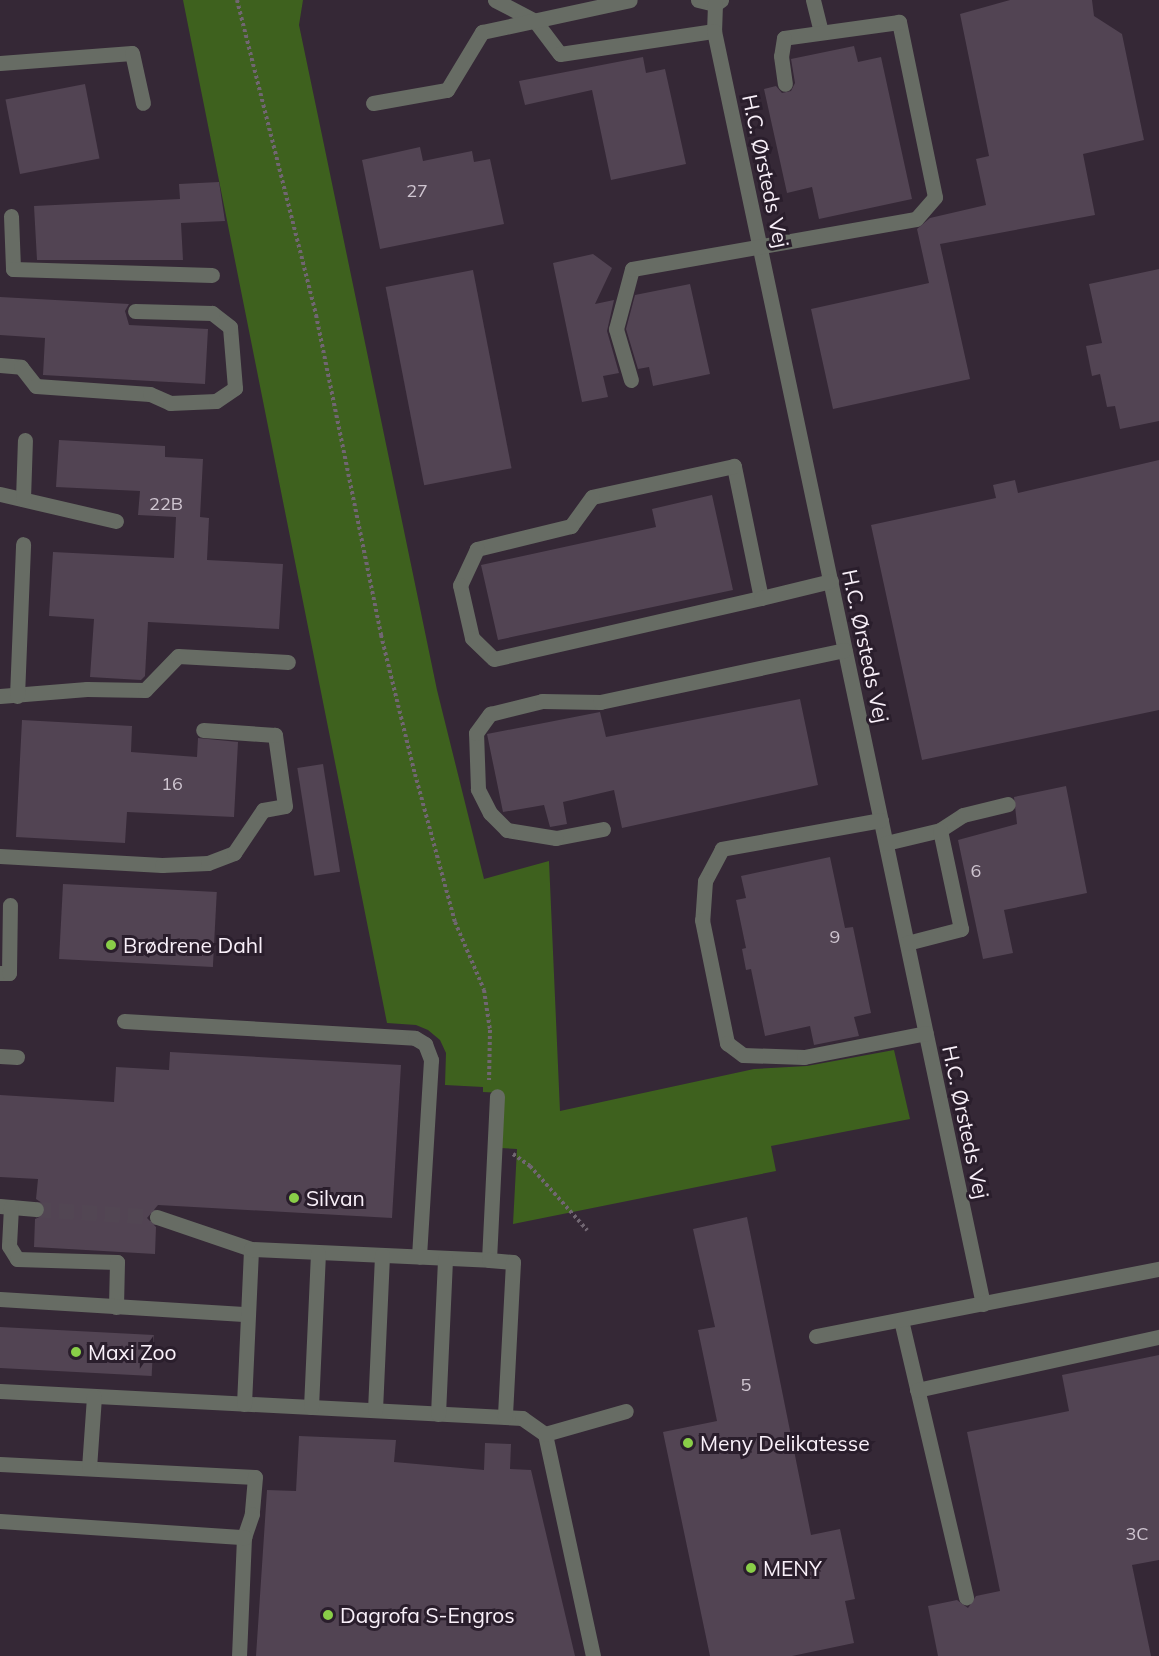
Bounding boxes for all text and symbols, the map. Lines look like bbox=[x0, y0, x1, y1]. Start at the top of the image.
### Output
street label: H.C. Ørsteds Vej bbox=[737, 92, 795, 250]
house number: 27 bbox=[406, 180, 428, 202]
house number: 22B bbox=[149, 493, 183, 515]
street label: H.C. Ørsteds Vej bbox=[837, 567, 895, 725]
house number: 16 bbox=[161, 773, 183, 795]
house number: 6 bbox=[971, 860, 981, 882]
house number: 9 bbox=[830, 926, 840, 948]
place label: Brødrene Dahl bbox=[123, 932, 263, 958]
marker: Brødrene Dahl bbox=[104, 938, 118, 952]
street label: H.C. Ørsteds Vej bbox=[937, 1043, 995, 1201]
place label: Silvan bbox=[306, 1185, 365, 1211]
marker: Silvan bbox=[287, 1191, 301, 1205]
place label: Maxi Zoo bbox=[88, 1339, 177, 1365]
marker: Maxi Zoo bbox=[69, 1345, 83, 1359]
house number: 5 bbox=[741, 1374, 751, 1396]
place label: Meny Delikatesse bbox=[700, 1430, 870, 1456]
marker: Meny Delikatesse bbox=[681, 1436, 695, 1450]
house number: 3C bbox=[1125, 1523, 1149, 1545]
place label: MENY bbox=[763, 1555, 822, 1581]
marker: MENY bbox=[744, 1561, 758, 1575]
place label: Dagrofa S-Engros bbox=[340, 1602, 515, 1628]
marker: Dagrofa S-Engros bbox=[321, 1608, 335, 1622]

